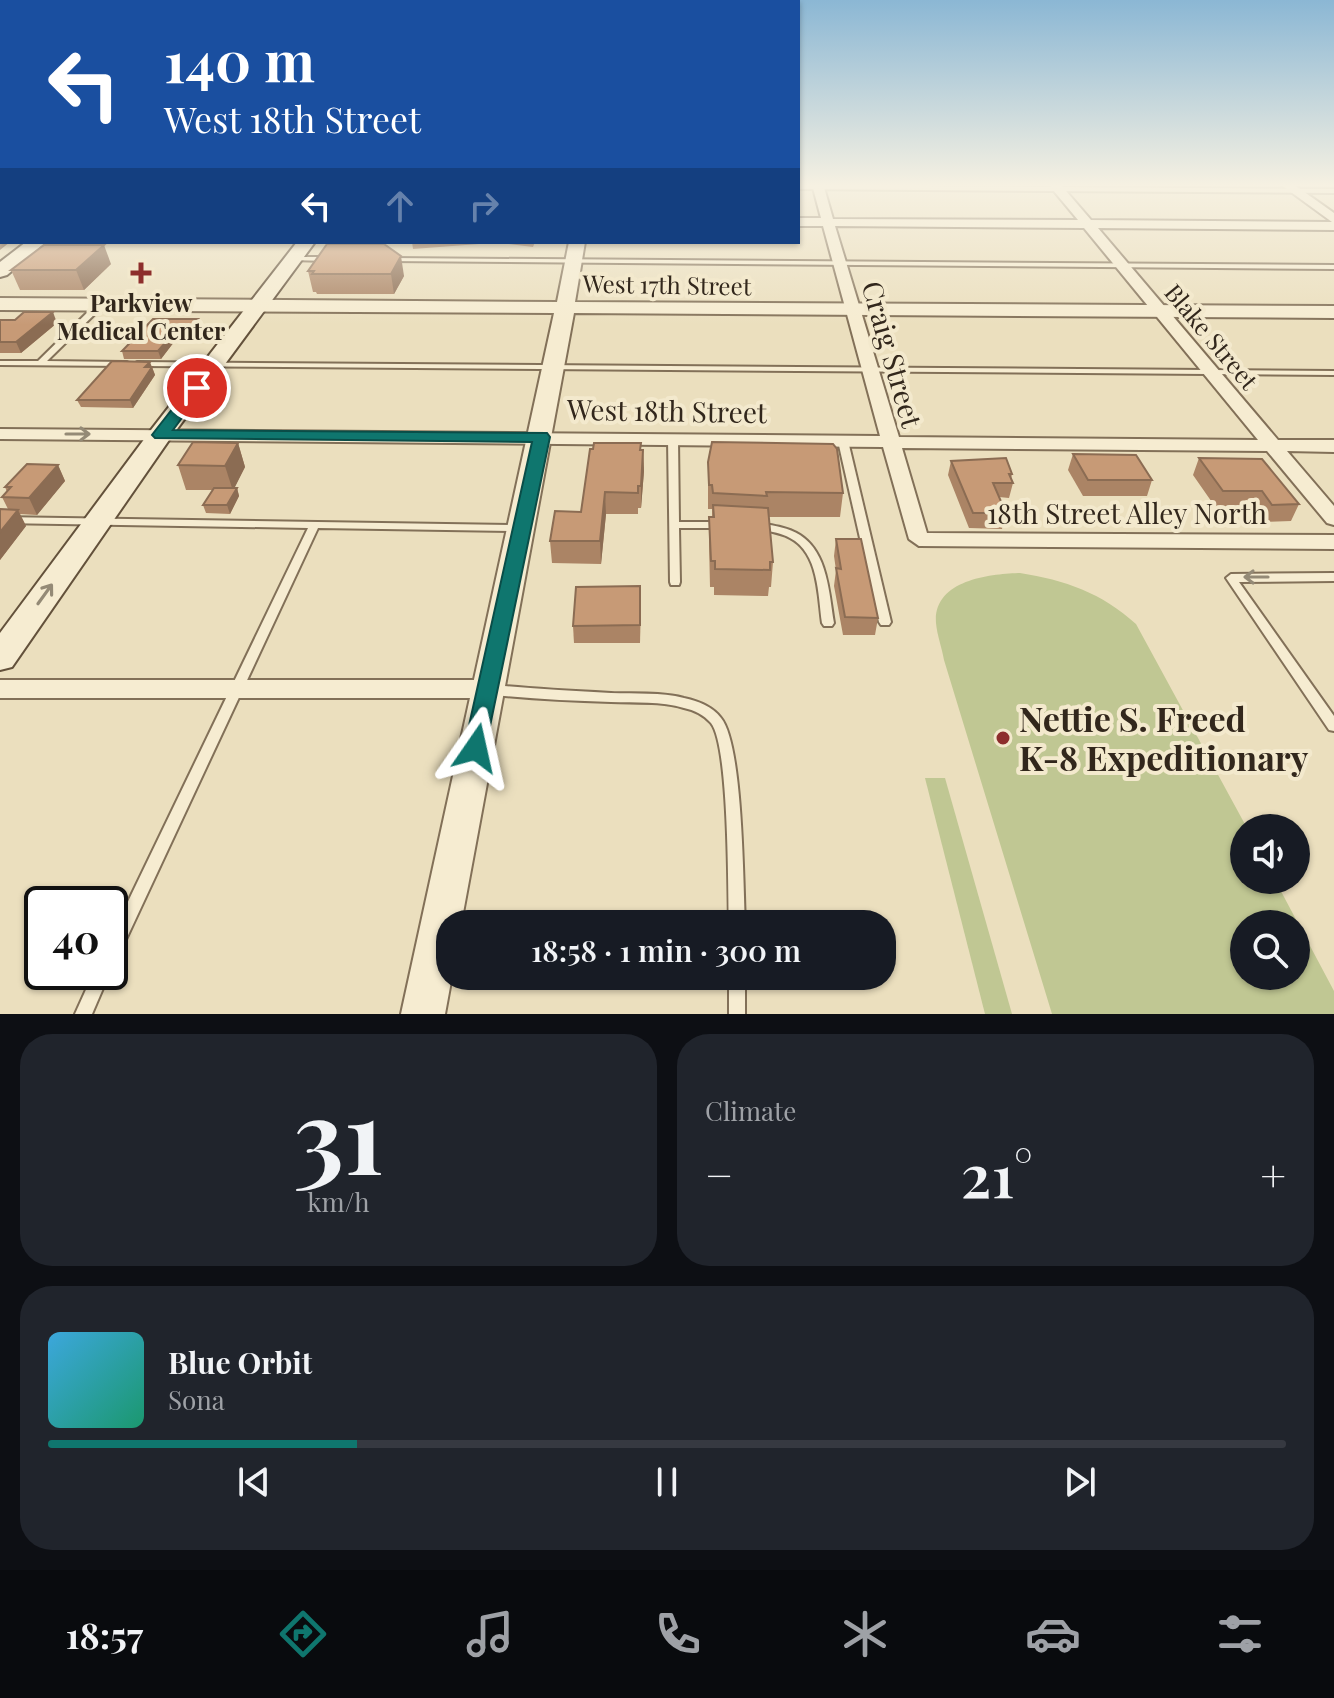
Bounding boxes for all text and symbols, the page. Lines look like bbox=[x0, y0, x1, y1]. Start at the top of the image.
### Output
text: 140 m bbox=[164, 22, 315, 97]
icon: left bbox=[32, 32, 136, 136]
text: West 18th Street bbox=[164, 94, 421, 142]
icon: left bbox=[294, 184, 338, 228]
icon: ahead bbox=[378, 184, 422, 228]
icon: right bbox=[462, 184, 506, 228]
marker: Parkview Medical Center bbox=[130, 262, 152, 284]
street label: West 17th Street bbox=[581, 267, 752, 301]
street label: Craig Street bbox=[854, 276, 932, 433]
street label: Blake Street bbox=[1158, 276, 1266, 396]
place label: Parkview Medical Center bbox=[57, 286, 226, 346]
pin bbox=[163, 354, 231, 422]
icon: arrive bbox=[175, 366, 219, 410]
street label: West 18th Street bbox=[566, 390, 768, 430]
one-way arrow bbox=[64, 426, 91, 442]
street label: 18th Street Alley North bbox=[987, 494, 1268, 531]
one-way arrow bbox=[1243, 569, 1270, 585]
one-way arrow bbox=[37, 584, 54, 606]
place label: Nettie S. Freed K-8 Expeditionary bbox=[1019, 695, 1309, 780]
position arrow bbox=[434, 706, 518, 790]
marker: Nettie S. Freed K-8 Expeditionary bbox=[994, 729, 1012, 747]
map controls bbox=[1230, 814, 1310, 990]
button: sound bbox=[1230, 814, 1310, 894]
speed limit sign: 40 bbox=[24, 886, 128, 990]
button: search bbox=[1230, 910, 1310, 990]
text: 18:58 · 1 min · 300 m bbox=[531, 930, 801, 970]
text: 31 bbox=[293, 1062, 384, 1201]
text: Climate bbox=[705, 1093, 796, 1128]
text: 21° bbox=[961, 1133, 1033, 1213]
text: − bbox=[705, 1144, 733, 1203]
text: + bbox=[1260, 1144, 1286, 1203]
text: km/h bbox=[307, 1184, 370, 1219]
text: Blue Orbit bbox=[168, 1342, 312, 1382]
text: Sona bbox=[168, 1382, 225, 1417]
icon: previous bbox=[232, 1460, 276, 1504]
icon: pause bbox=[645, 1460, 689, 1504]
icon: next bbox=[1058, 1460, 1102, 1504]
icon: directions bbox=[275, 1606, 331, 1662]
icon: music bbox=[462, 1606, 518, 1662]
icon: phone bbox=[650, 1606, 706, 1662]
icon: climate bbox=[837, 1606, 893, 1662]
icon: car bbox=[1025, 1606, 1081, 1662]
icon: filters bbox=[1212, 1606, 1268, 1662]
text: 18:57 bbox=[66, 1610, 143, 1658]

